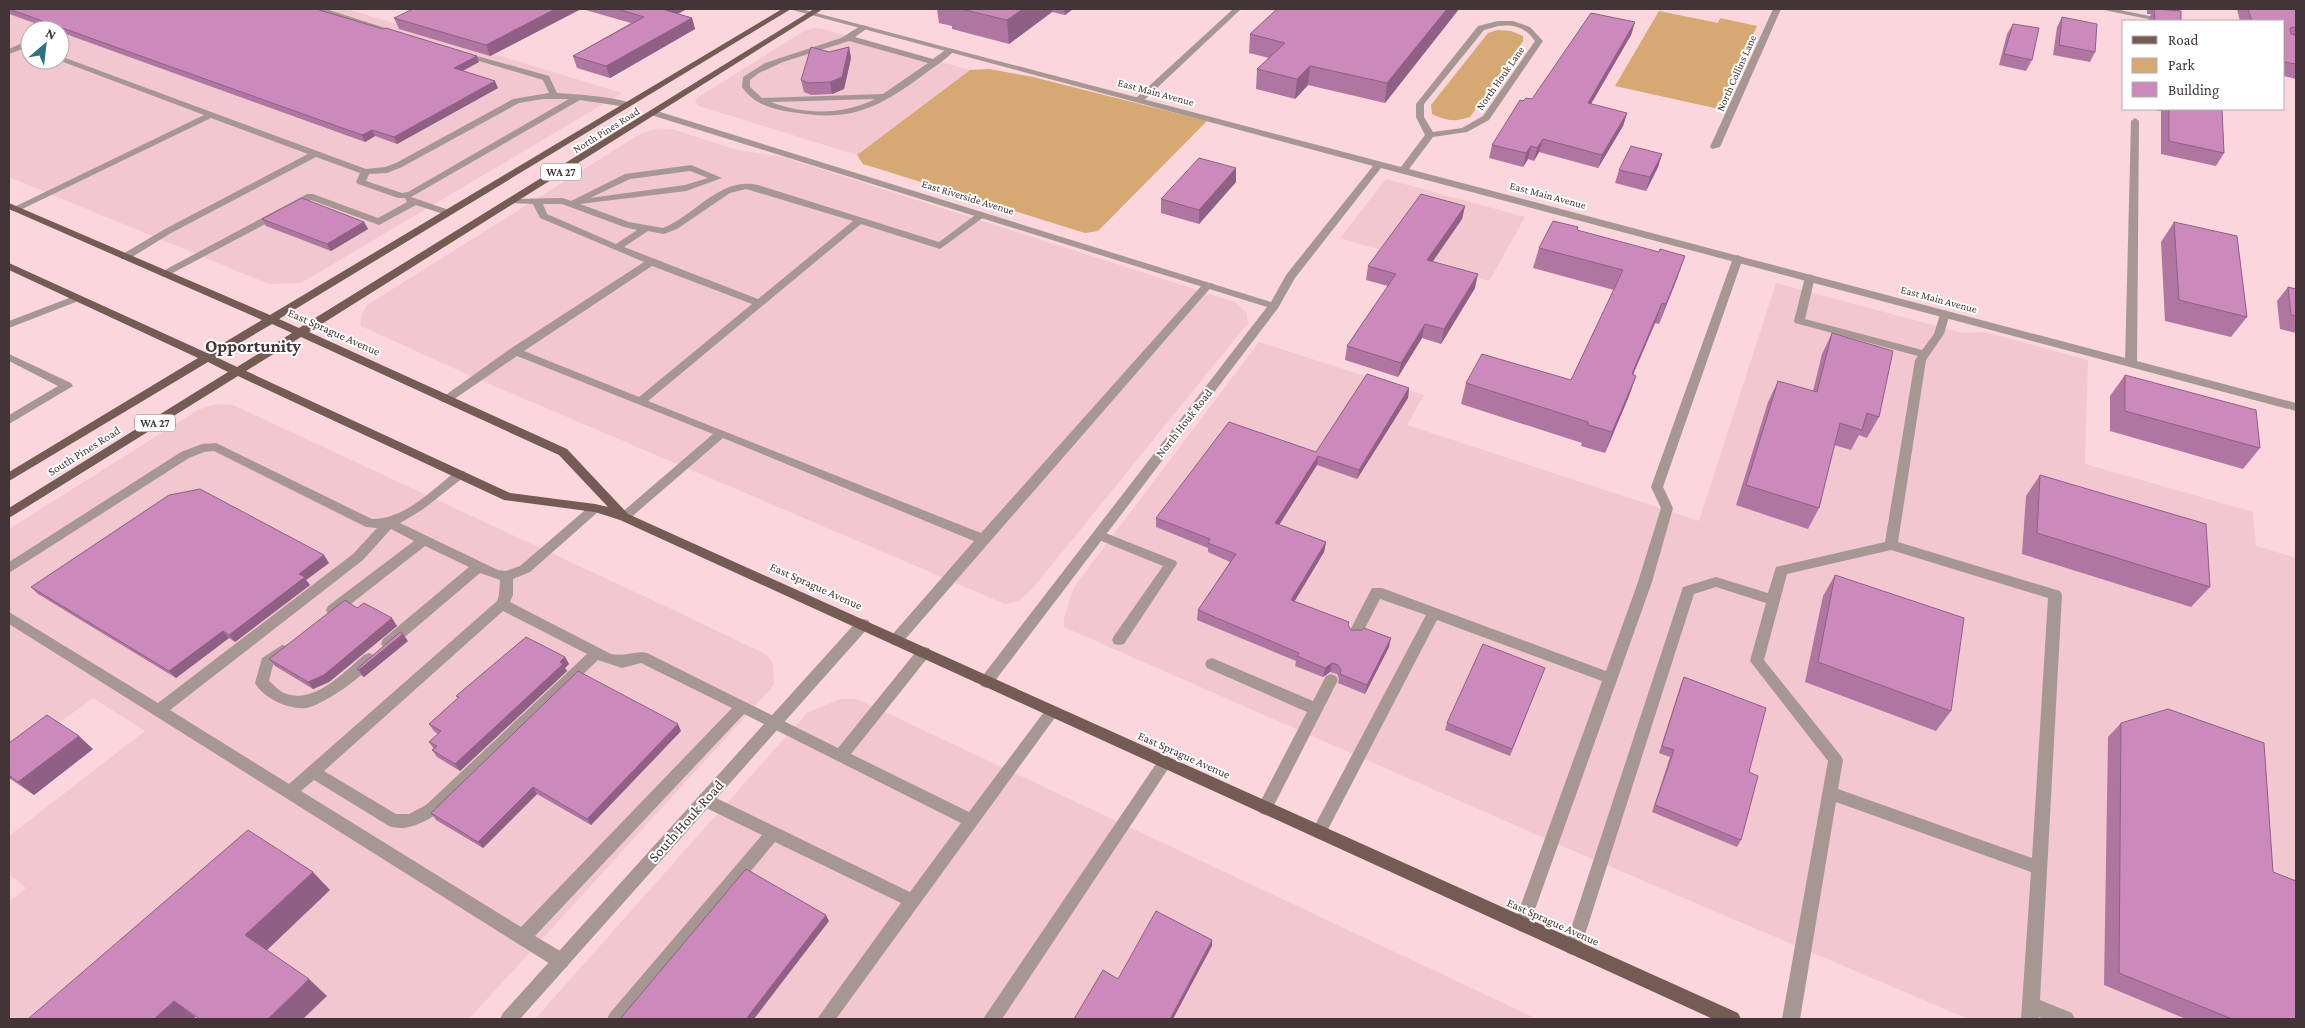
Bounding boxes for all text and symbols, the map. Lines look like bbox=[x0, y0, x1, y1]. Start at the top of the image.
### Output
north arrow bbox=[20, 20, 70, 70]
legend bbox=[2122, 20, 2285, 110]
text: N bbox=[43, 24, 59, 43]
text: Road bbox=[2168, 32, 2199, 48]
street label: North Collins Lane bbox=[1714, 33, 1758, 113]
street label: North Houk Lane bbox=[1473, 44, 1527, 112]
text: Park bbox=[2168, 57, 2195, 73]
street label: East Main Avenue bbox=[1117, 76, 1196, 108]
text: Building bbox=[2168, 82, 2219, 99]
street label: North Pines Road bbox=[571, 105, 642, 155]
road number: WA 27 bbox=[541, 163, 581, 180]
street label: East Riverside Avenue bbox=[920, 177, 1016, 217]
street label: East Main Avenue bbox=[1509, 179, 1588, 211]
street label: East Main Avenue bbox=[1900, 283, 1979, 315]
street label: East Sprague Avenue bbox=[286, 305, 382, 359]
district label: Opportunity bbox=[205, 336, 301, 356]
street label: North Houk Road bbox=[1153, 385, 1216, 460]
road number: WA 27 bbox=[135, 414, 175, 432]
street label: South Pines Road bbox=[45, 423, 123, 479]
street label: East Sprague Avenue bbox=[768, 559, 864, 613]
street label: East Sprague Avenue bbox=[1136, 728, 1232, 782]
street label: South Houk Road bbox=[645, 777, 727, 865]
street label: East Sprague Avenue bbox=[1505, 895, 1601, 949]

